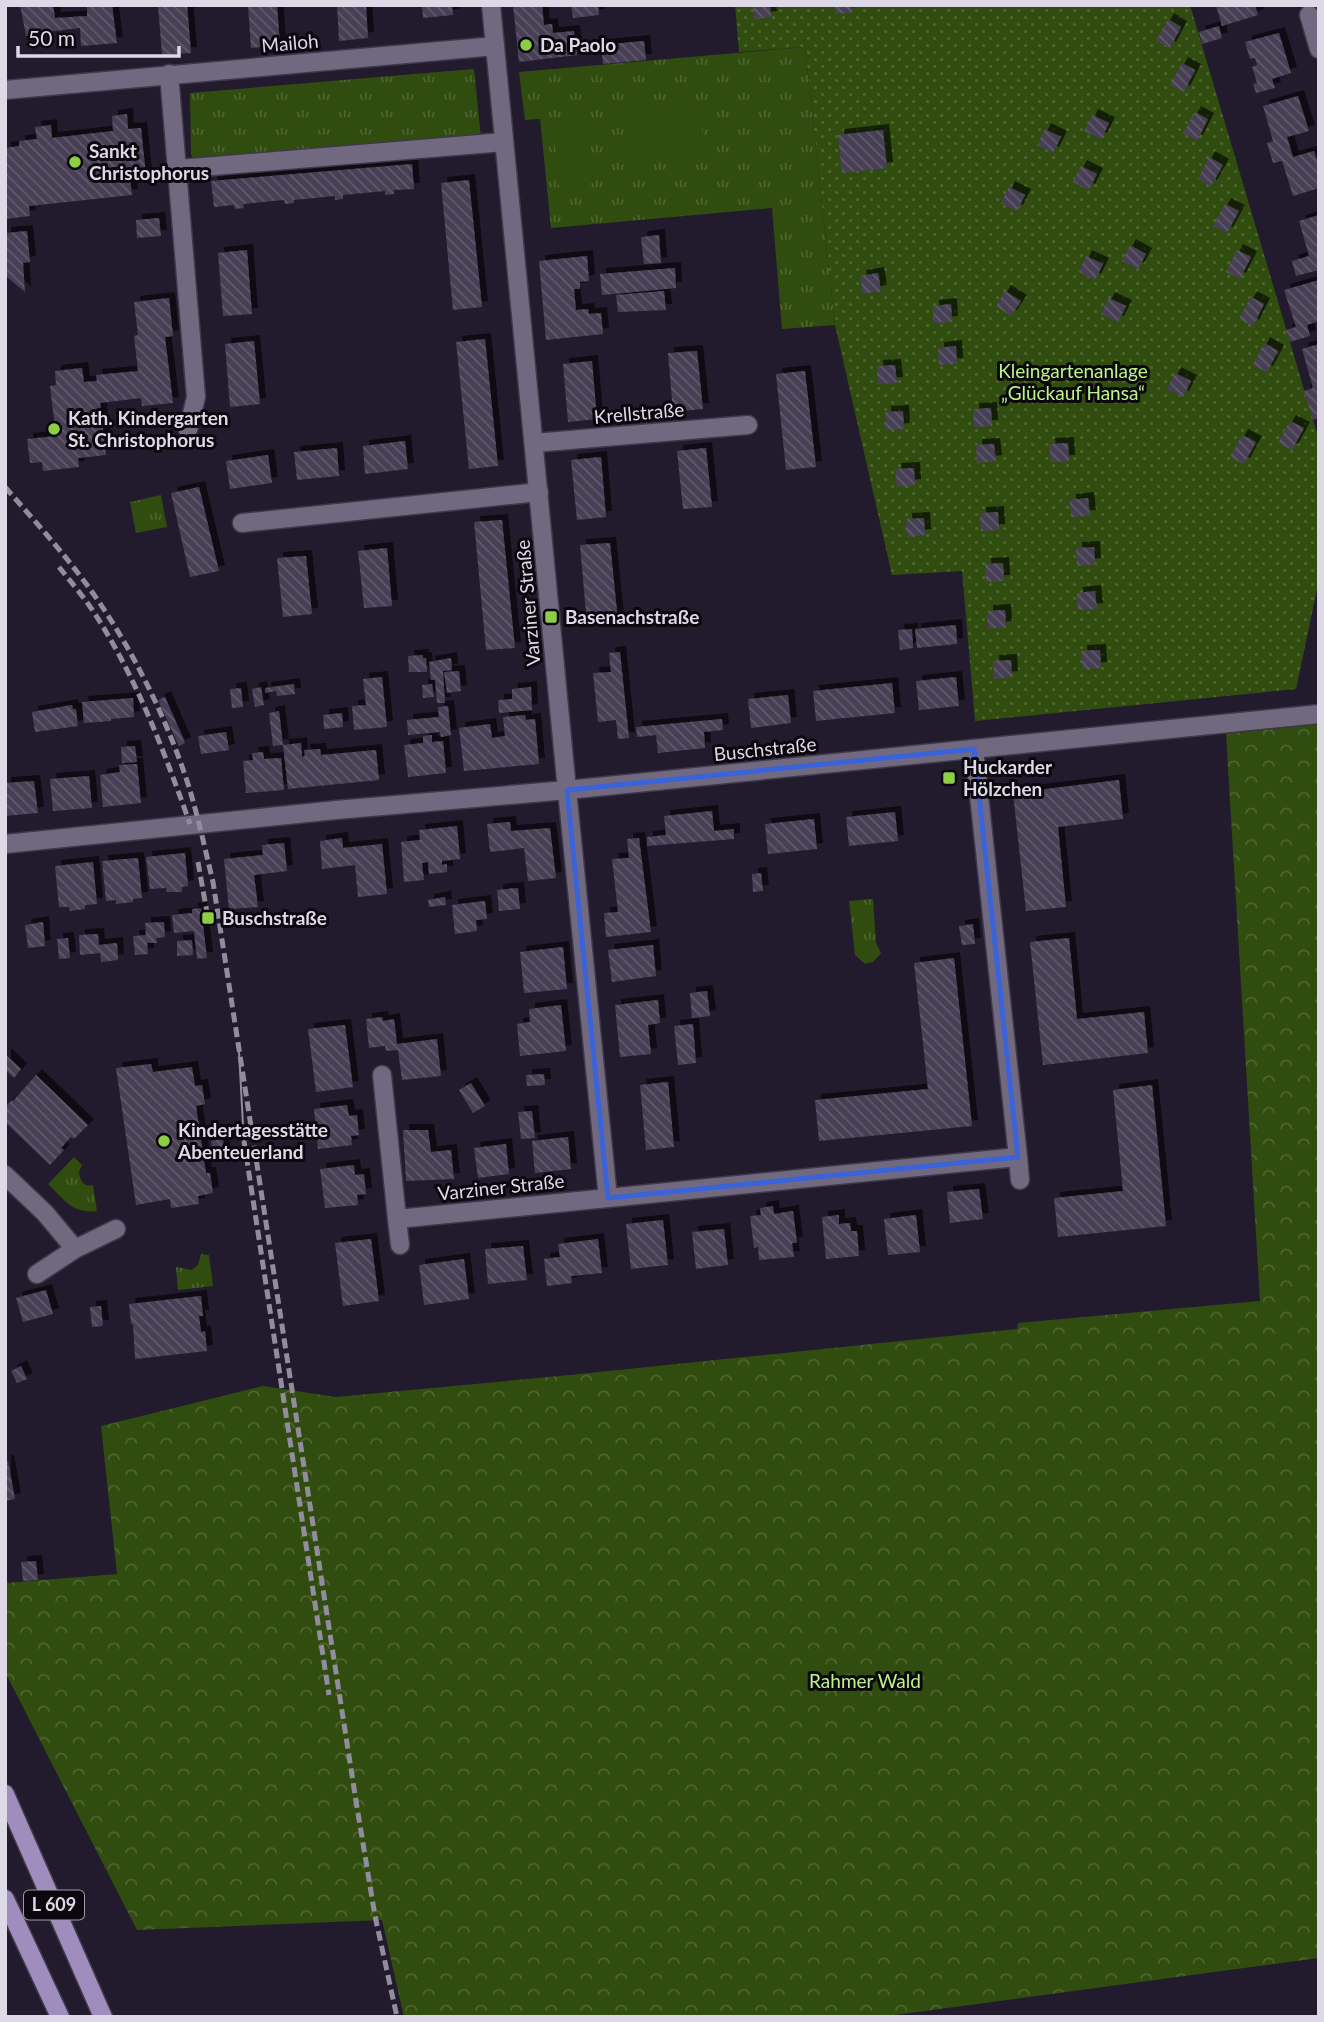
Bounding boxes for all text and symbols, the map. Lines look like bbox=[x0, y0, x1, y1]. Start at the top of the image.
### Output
scale bar bbox=[18, 14, 178, 58]
text: 50 m bbox=[28, 25, 75, 50]
street label: Mailoh bbox=[260, 29, 319, 56]
place label: Da Paolo bbox=[540, 33, 616, 56]
marker: Da Paolo bbox=[518, 37, 534, 53]
place label: Sankt Christophorus bbox=[89, 139, 209, 184]
marker: Sankt Christophorus bbox=[67, 154, 83, 170]
park label: Kleingartenanlage „Glückauf Hansa“ bbox=[998, 359, 1148, 404]
street label: Krellstraße bbox=[593, 397, 685, 428]
place label: Kath. Kindergarten St. Christophorus bbox=[68, 406, 229, 451]
marker: Kath. Kindergarten St. Christophorus bbox=[46, 421, 62, 437]
street label: Varziner Straße bbox=[511, 539, 544, 667]
place label: Basenachstraße bbox=[565, 605, 699, 628]
marker: Basenachstraße bbox=[543, 609, 559, 625]
street label: Buschstraße bbox=[713, 732, 817, 765]
place label: Huckarder Hölzchen bbox=[963, 755, 1053, 800]
marker: Huckarder Hölzchen bbox=[941, 770, 957, 786]
place label: Buschstraße bbox=[222, 906, 327, 929]
marker: Buschstraße bbox=[200, 910, 216, 926]
place label: Kindertagesstätte Abenteuerland bbox=[177, 1118, 328, 1163]
marker: Kindertagesstätte Abenteuerland bbox=[156, 1133, 172, 1149]
street label: Varziner Straße bbox=[437, 1168, 565, 1205]
park label: Rahmer Wald bbox=[809, 1669, 921, 1692]
road number: L 609 bbox=[24, 1891, 84, 1920]

